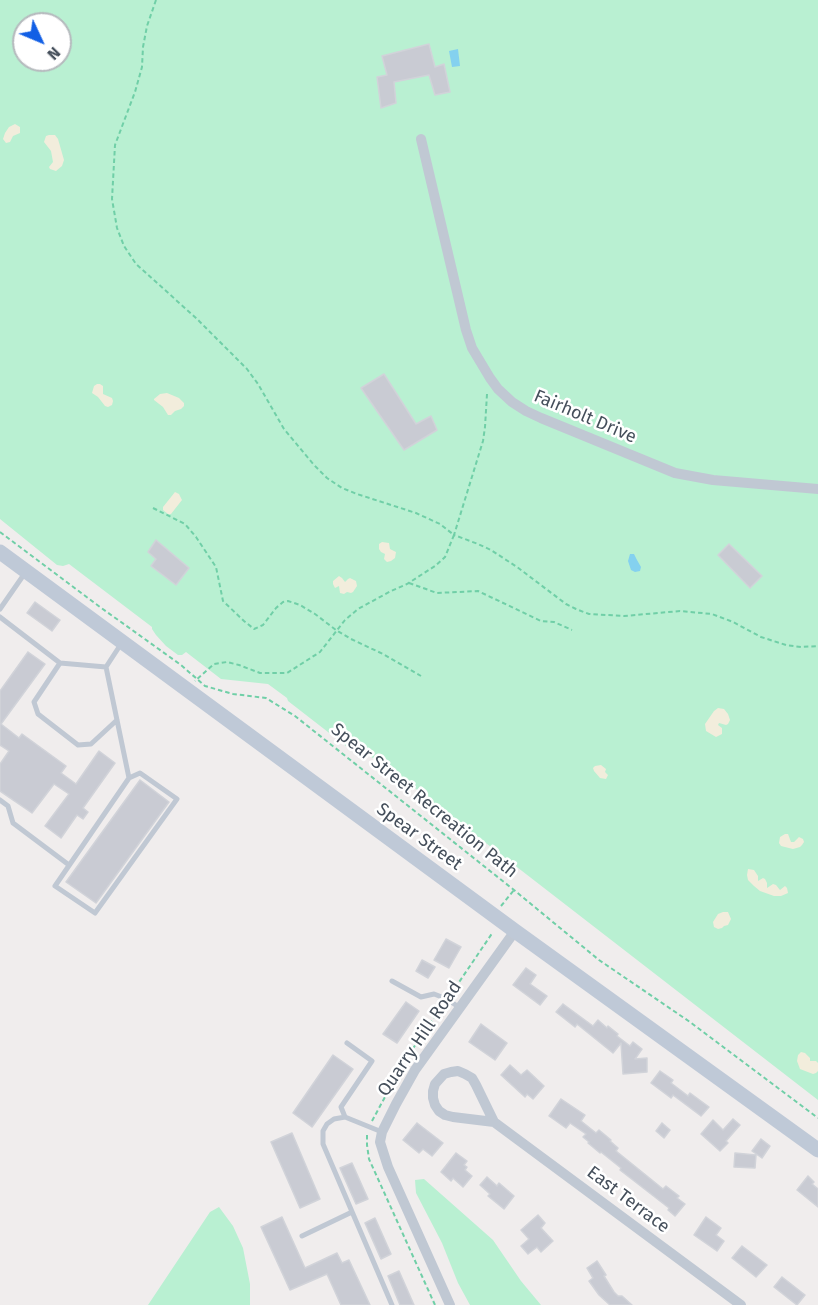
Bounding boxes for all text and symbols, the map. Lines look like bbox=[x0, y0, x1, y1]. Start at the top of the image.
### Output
north arrow bbox=[12, 12, 72, 72]
text: N bbox=[43, 43, 64, 64]
street label: Fairholt Drive bbox=[530, 386, 640, 448]
street label: Spear Street Recreation Path bbox=[326, 719, 522, 883]
street label: Spear Street bbox=[372, 799, 466, 875]
street label: Quarry Hill Road bbox=[373, 977, 467, 1101]
street label: East Terrace bbox=[582, 1162, 674, 1238]

